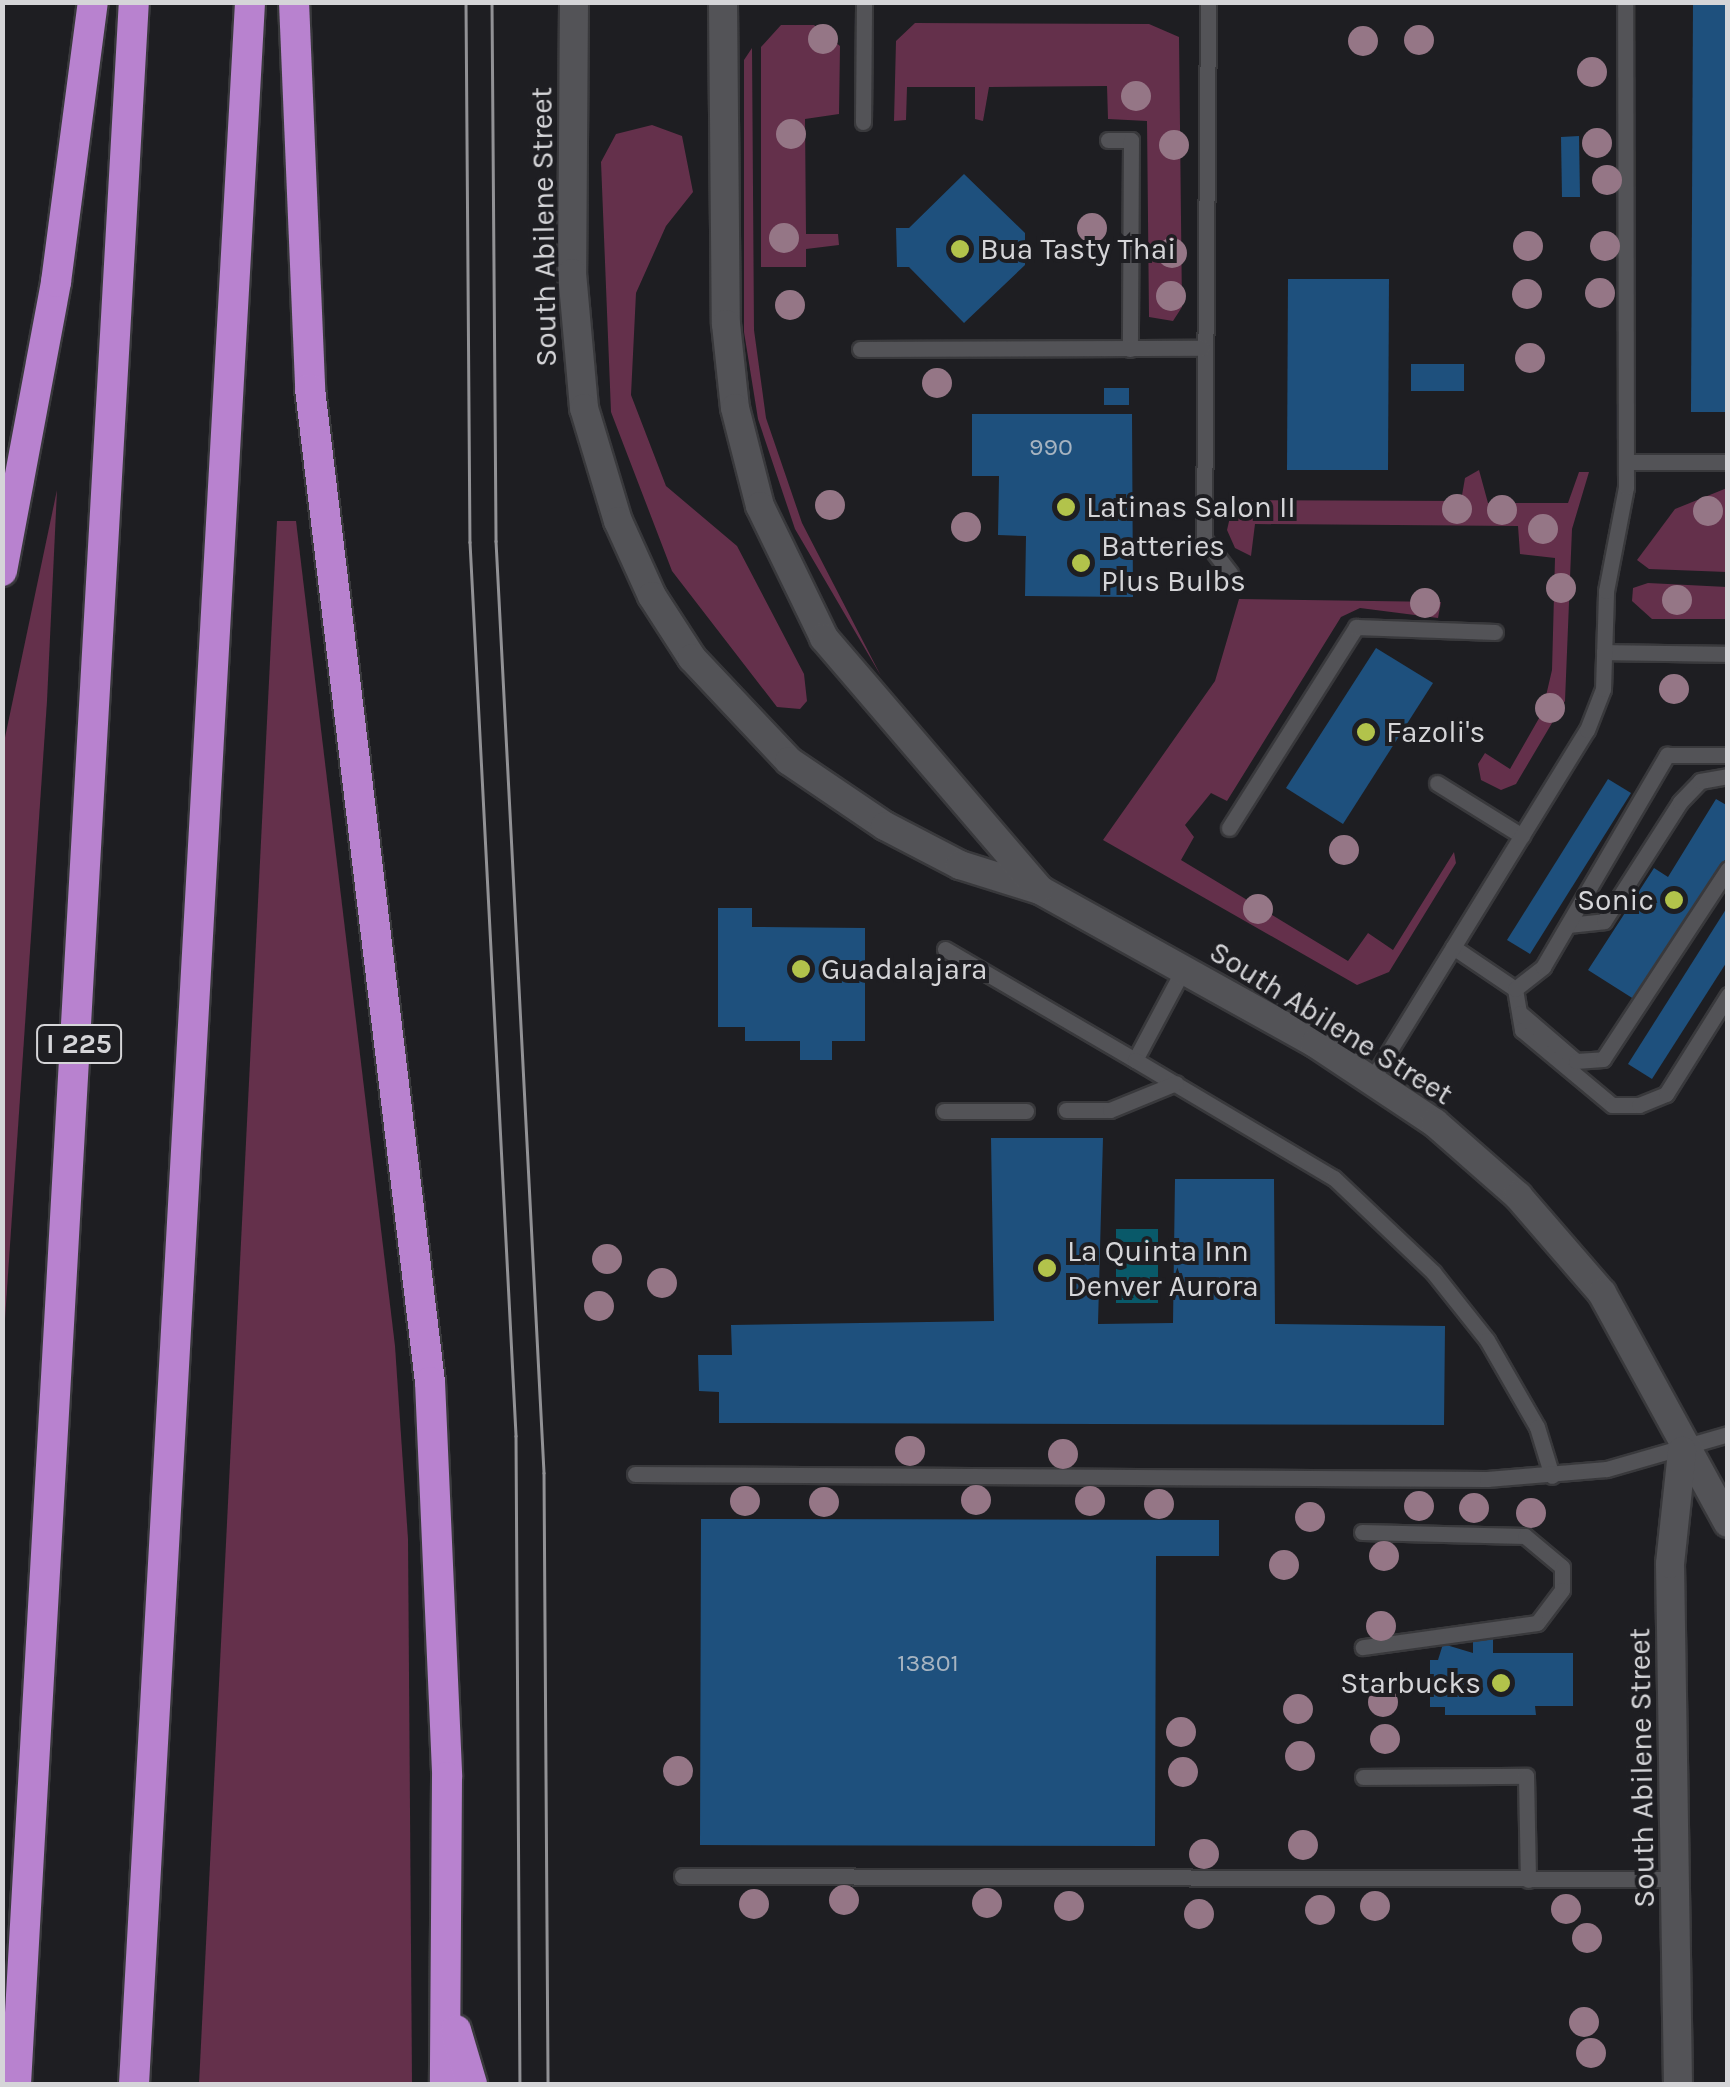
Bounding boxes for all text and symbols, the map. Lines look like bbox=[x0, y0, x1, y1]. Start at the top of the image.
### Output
street label: South Abilene Street bbox=[524, 87, 564, 367]
place label: Bua Tasty Thai bbox=[980, 231, 1176, 267]
marker: Bua Tasty Thai bbox=[949, 238, 971, 260]
house number: 990 bbox=[1029, 432, 1073, 462]
place label: Latinas Salon II bbox=[1086, 489, 1296, 525]
marker: Latinas Salon II bbox=[1055, 496, 1077, 518]
place label: Batteries Plus Bulbs bbox=[1101, 528, 1246, 598]
marker: Batteries Plus Bulbs bbox=[1070, 552, 1092, 574]
place label: Fazoli's bbox=[1386, 714, 1485, 750]
marker: Fazoli's bbox=[1355, 721, 1377, 743]
place label: Sonic bbox=[1577, 882, 1654, 918]
marker: Sonic bbox=[1663, 889, 1685, 911]
street label: South Abilene Street bbox=[1203, 934, 1459, 1112]
place label: Guadalajara bbox=[821, 951, 987, 987]
marker: Guadalajara bbox=[790, 958, 812, 980]
road number: I 225 bbox=[34, 1021, 124, 1067]
place label: La Quinta Inn Denver Aurora bbox=[1067, 1233, 1259, 1304]
marker: La Quinta Inn Denver Aurora bbox=[1036, 1257, 1058, 1279]
street label: South Abilene Street bbox=[1622, 1628, 1662, 1908]
house number: 13801 bbox=[897, 1648, 959, 1678]
place label: Starbucks bbox=[1340, 1665, 1481, 1701]
marker: Starbucks bbox=[1490, 1672, 1512, 1694]

